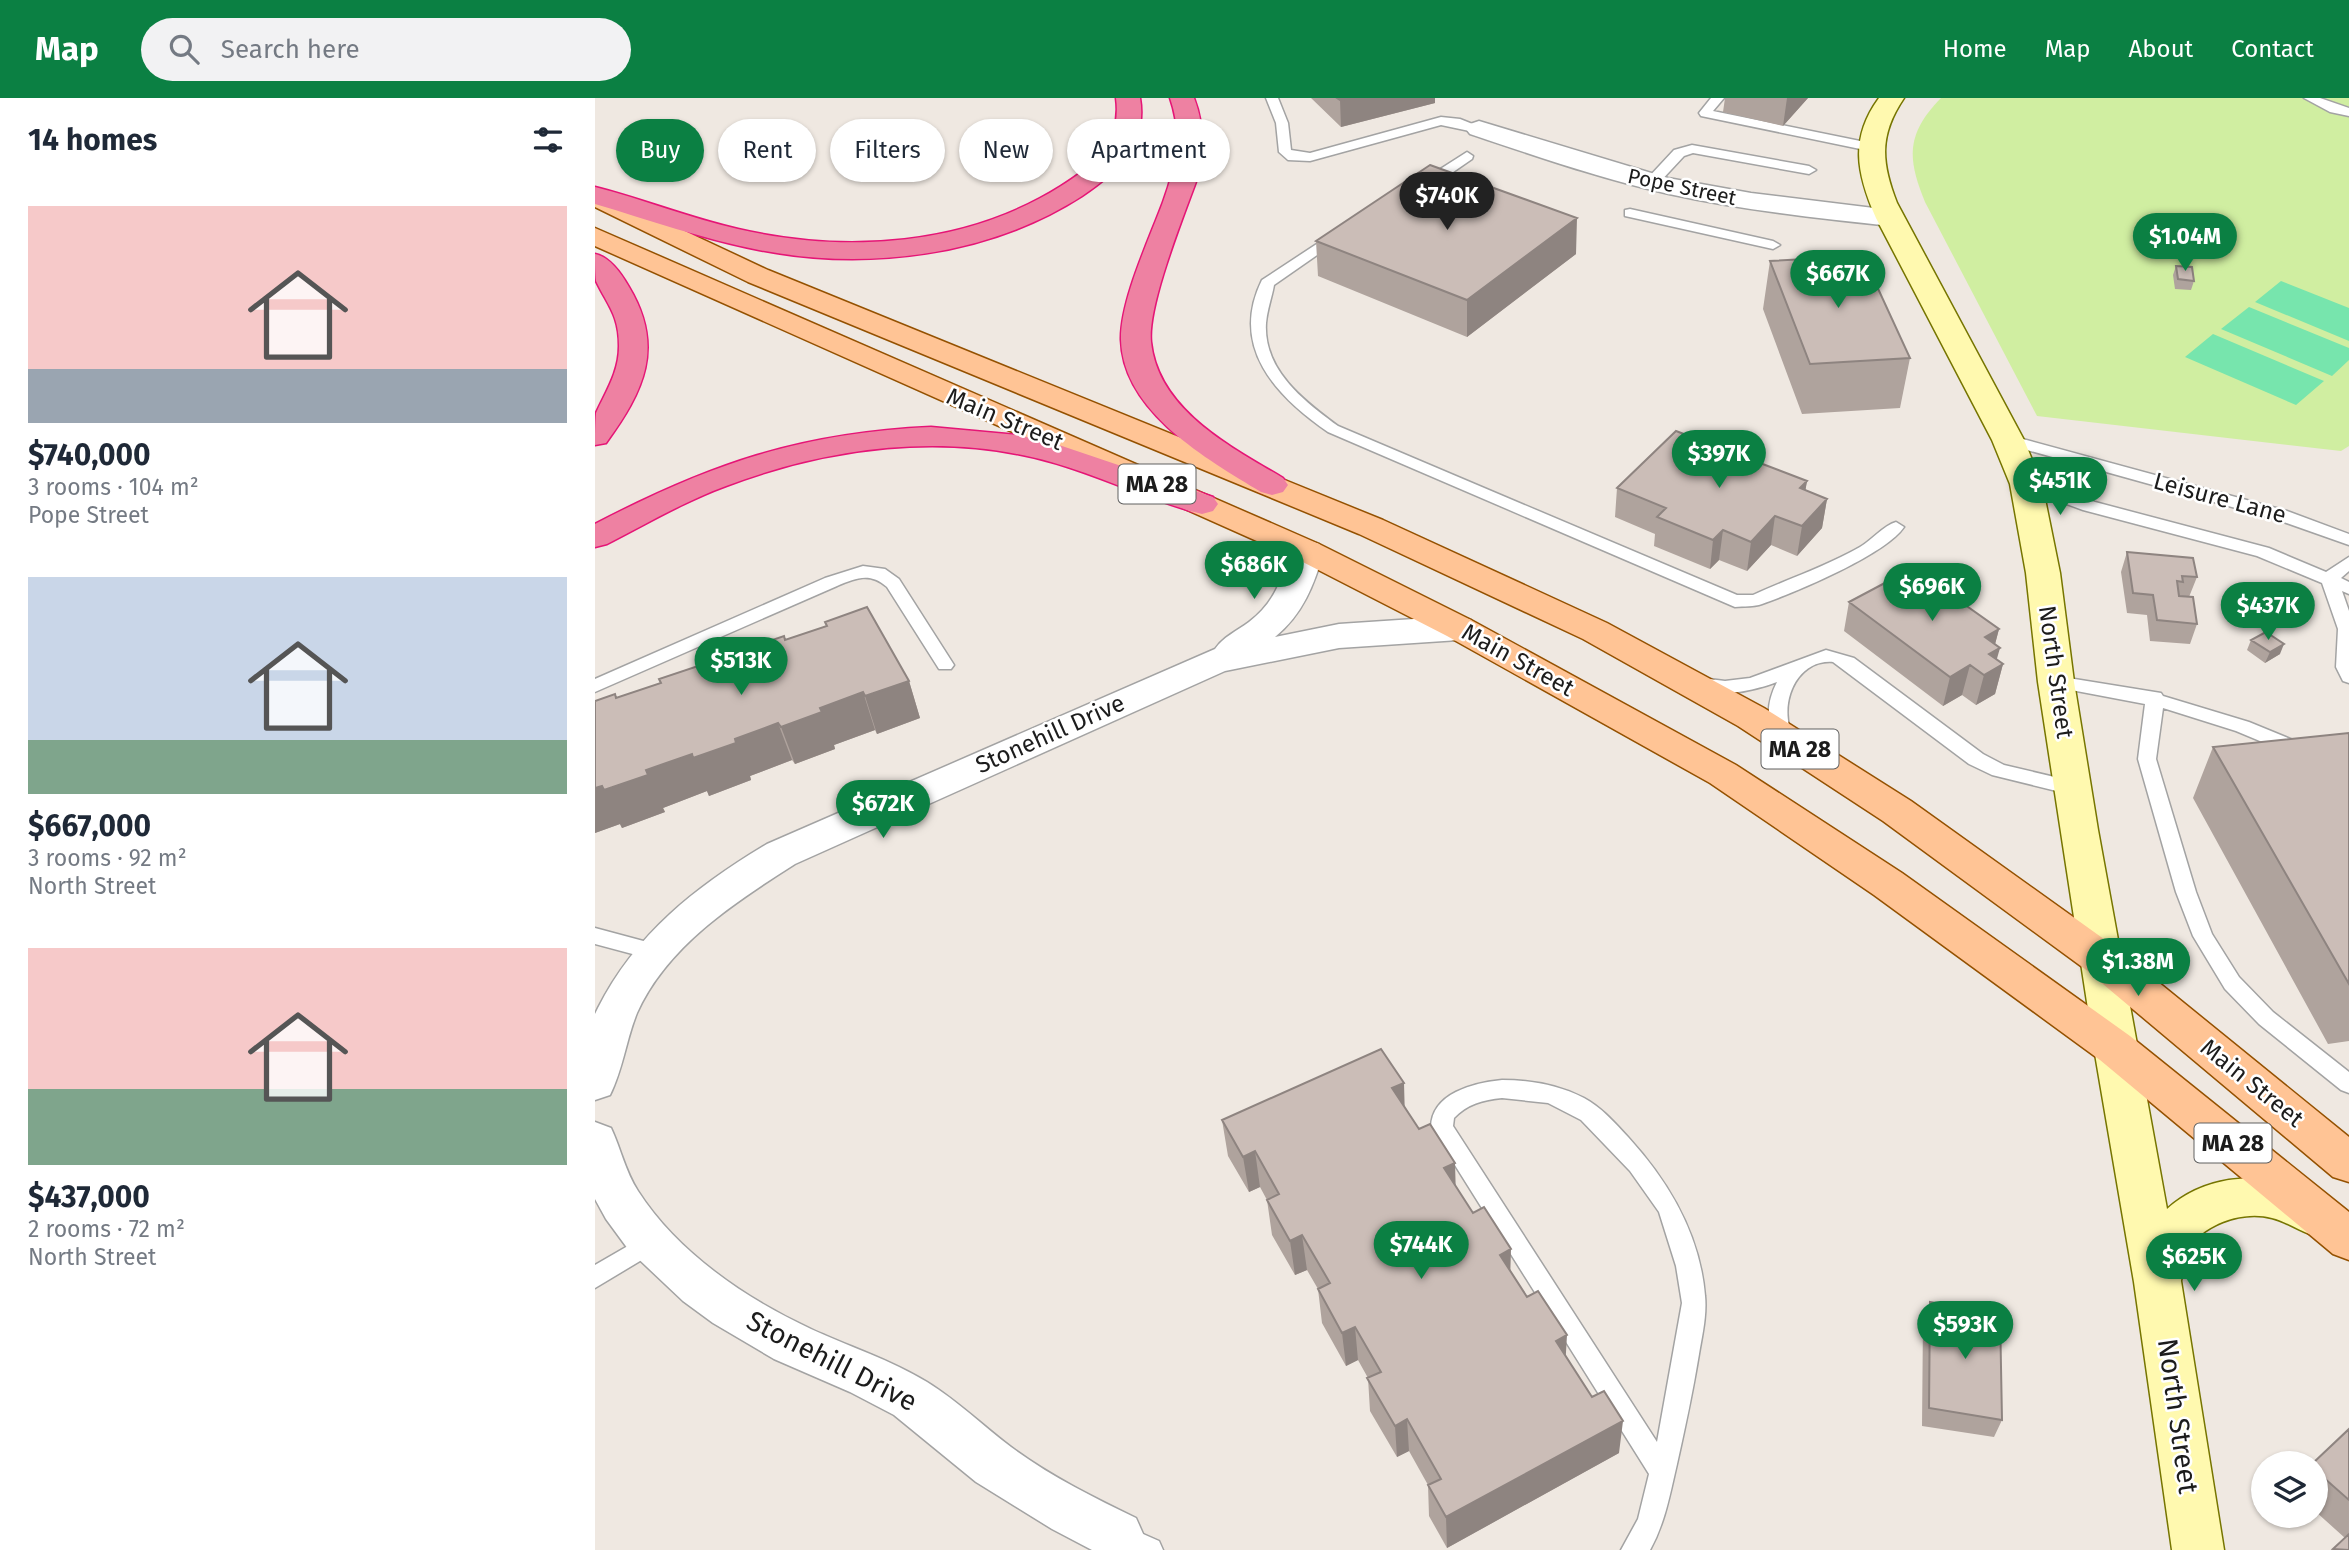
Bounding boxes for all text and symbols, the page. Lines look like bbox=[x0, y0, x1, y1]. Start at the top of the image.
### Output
search box bbox=[141, 18, 631, 81]
text: Map bbox=[35, 29, 99, 69]
icon: search bbox=[165, 30, 203, 68]
text: Search here bbox=[221, 34, 360, 65]
text: Home bbox=[1943, 35, 2007, 63]
text: Map bbox=[2045, 35, 2091, 63]
text: About bbox=[2129, 35, 2193, 63]
text: Contact bbox=[2231, 35, 2314, 63]
chip: Buy bbox=[616, 119, 704, 182]
chip: Rent bbox=[718, 119, 816, 182]
chip: Filters bbox=[830, 119, 945, 182]
chip: New bbox=[959, 119, 1053, 182]
chip: Apartment bbox=[1067, 119, 1230, 182]
icon: filters bbox=[529, 121, 567, 159]
text: 14 homes bbox=[28, 122, 157, 158]
street label: Pope Street bbox=[1625, 163, 1739, 211]
pin: $740K bbox=[1398, 172, 1496, 232]
text: $740K bbox=[1415, 181, 1479, 209]
pin: $1.04M bbox=[2128, 214, 2242, 273]
text: $1.04M bbox=[2149, 222, 2221, 250]
pin: $667K bbox=[1789, 250, 1887, 310]
icon: home bbox=[235, 252, 361, 378]
text: $667K bbox=[1806, 259, 1870, 287]
street label: Main Street bbox=[942, 382, 1068, 456]
pin: $397K bbox=[1670, 430, 1768, 490]
text: $740,000 bbox=[28, 437, 151, 473]
text: $397K bbox=[1688, 439, 1750, 467]
pin: $451K bbox=[2011, 458, 2109, 517]
road number: MA 28 bbox=[1119, 464, 1195, 504]
text: $451K bbox=[2029, 466, 2091, 494]
street label: Leisure Lane bbox=[2151, 467, 2289, 529]
text: 3 rooms · 104 m² bbox=[28, 473, 199, 501]
text: Pope Street bbox=[28, 501, 149, 529]
pin: $686K bbox=[1205, 542, 1303, 601]
text: $686K bbox=[1221, 550, 1287, 578]
pin: $696K bbox=[1883, 564, 1981, 623]
text: $696K bbox=[1899, 572, 1965, 600]
pin: $437K bbox=[2219, 582, 2317, 642]
text: $437K bbox=[2237, 591, 2299, 619]
street label: North Street bbox=[2033, 604, 2079, 741]
street label: Main Street bbox=[1457, 618, 1579, 702]
icon: home bbox=[235, 623, 361, 749]
pin: $513K bbox=[692, 638, 790, 697]
text: $513K bbox=[711, 646, 771, 674]
street label: Stonehill Drive bbox=[971, 689, 1129, 779]
road number: MA 28 bbox=[1761, 730, 1839, 768]
pin: $672K bbox=[834, 780, 932, 840]
text: $672K bbox=[852, 789, 914, 817]
text: $667,000 bbox=[28, 808, 151, 844]
text: 3 rooms · 92 m² bbox=[28, 844, 187, 872]
text: North Street bbox=[28, 872, 156, 900]
pin: $1.38M bbox=[2081, 939, 2195, 998]
text: $1.38M bbox=[2102, 947, 2174, 975]
icon: home bbox=[235, 994, 361, 1120]
street label: Main Street bbox=[2195, 1033, 2309, 1133]
road number: MA 28 bbox=[2195, 1124, 2271, 1162]
text: $437,000 bbox=[28, 1179, 150, 1215]
text: 2 rooms · 72 m² bbox=[28, 1215, 185, 1243]
pin: $744K bbox=[1372, 1222, 1470, 1281]
text: $744K bbox=[1390, 1230, 1452, 1258]
pin: $625K bbox=[2145, 1234, 2243, 1293]
text: $625K bbox=[2162, 1242, 2226, 1270]
text: North Street bbox=[28, 1243, 156, 1271]
pin: $593K bbox=[1916, 1302, 2014, 1361]
street label: Stonehill Drive bbox=[741, 1304, 923, 1418]
text: $593K bbox=[1933, 1310, 1997, 1338]
street label: North Street bbox=[2151, 1336, 2205, 1497]
map controls bbox=[2251, 1451, 2328, 1528]
button: layers bbox=[2251, 1451, 2328, 1528]

